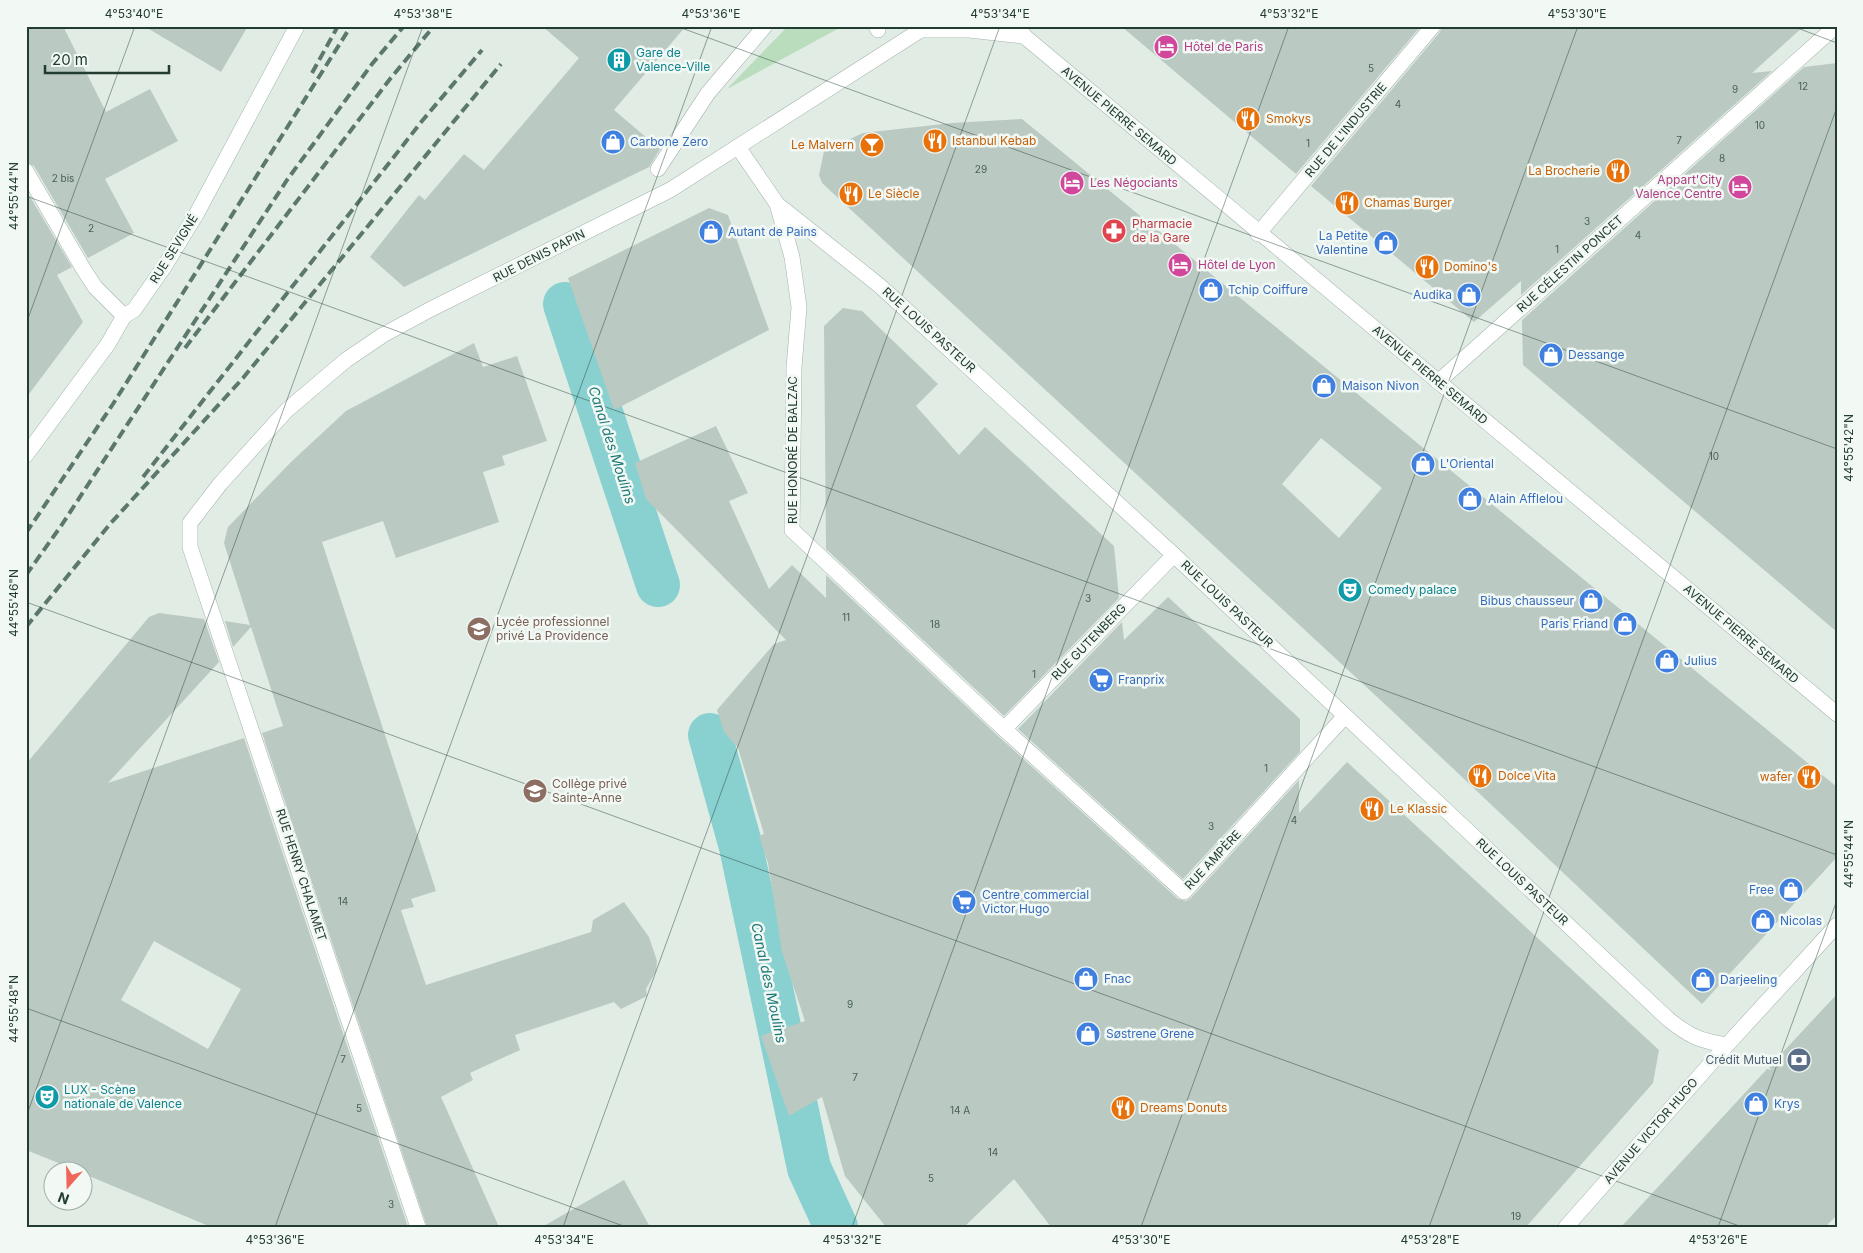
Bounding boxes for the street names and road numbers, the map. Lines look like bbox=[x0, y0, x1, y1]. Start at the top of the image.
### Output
street label: AVENUE PIERRE SEMARD bbox=[1059, 63, 1180, 168]
street label: RUE DE L'INDUSTRIE bbox=[1302, 79, 1390, 180]
street label: RUE SEVIGNÉ bbox=[146, 211, 201, 286]
street label: RUE CÉLESTIN PONCET bbox=[1513, 212, 1626, 315]
street label: RUE DENIS PAPIN bbox=[490, 226, 587, 285]
street label: RUE LOUIS PASTEUR bbox=[880, 284, 979, 376]
street label: AVENUE PIERRE SEMARD bbox=[1370, 322, 1491, 427]
street label: RUE HONORÉ DE BALZAC bbox=[785, 376, 800, 524]
street label: RUE LOUIS PASTEUR bbox=[1178, 557, 1277, 650]
street label: AVENUE PIERRE SEMARD bbox=[1681, 581, 1802, 686]
street label: RUE GUTENBERG bbox=[1048, 600, 1129, 683]
street label: RUE HENRY CHALAMET bbox=[273, 807, 330, 943]
street label: RUE AMPÈRE bbox=[1181, 827, 1244, 893]
street label: RUE LOUIS PASTEUR bbox=[1473, 835, 1572, 928]
street label: AVENUE VICTOR HUGO bbox=[1601, 1075, 1701, 1187]

